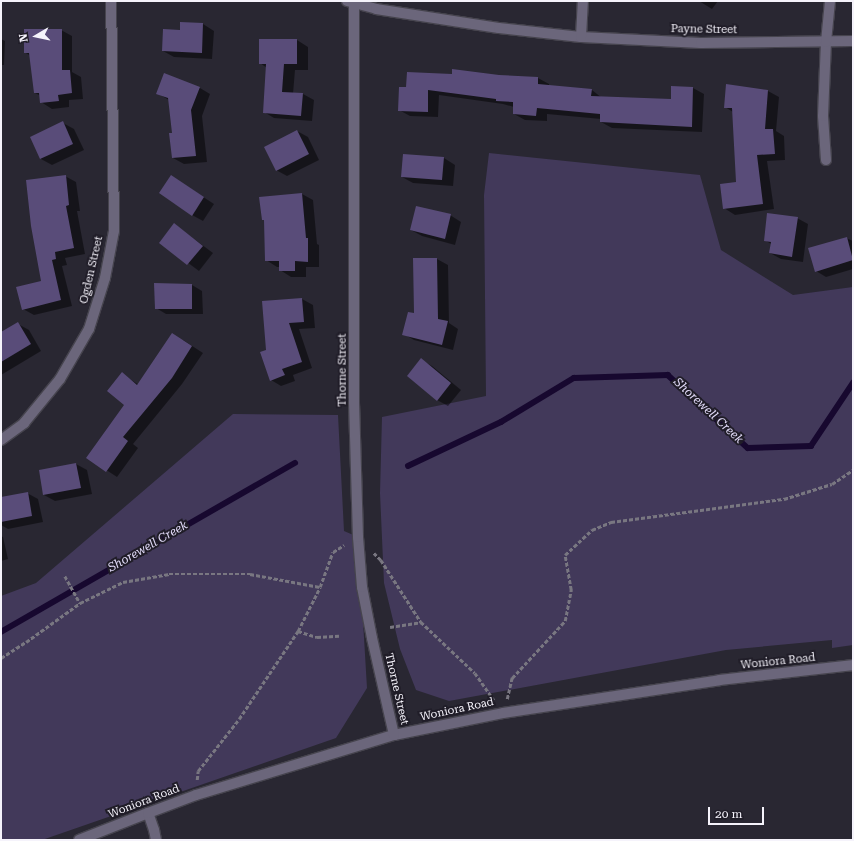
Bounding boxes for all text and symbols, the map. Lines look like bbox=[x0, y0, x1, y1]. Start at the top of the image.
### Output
north arrow bbox=[16, 16, 56, 56]
street label: Payne Street bbox=[671, 23, 737, 37]
text: N bbox=[17, 33, 31, 43]
street label: Ogden Street bbox=[78, 235, 106, 305]
street label: Thorne Street bbox=[336, 333, 350, 407]
water label: Shorewell Creek bbox=[670, 375, 746, 447]
water label: Shorewell Creek bbox=[106, 518, 190, 576]
street label: Thorne Street bbox=[381, 652, 411, 726]
street label: Woniora Road bbox=[740, 652, 816, 672]
street label: Woniora Road bbox=[419, 696, 495, 724]
street label: Woniora Road bbox=[107, 782, 181, 822]
scale bar bbox=[710, 799, 766, 825]
text: 20 m bbox=[715, 807, 742, 821]

